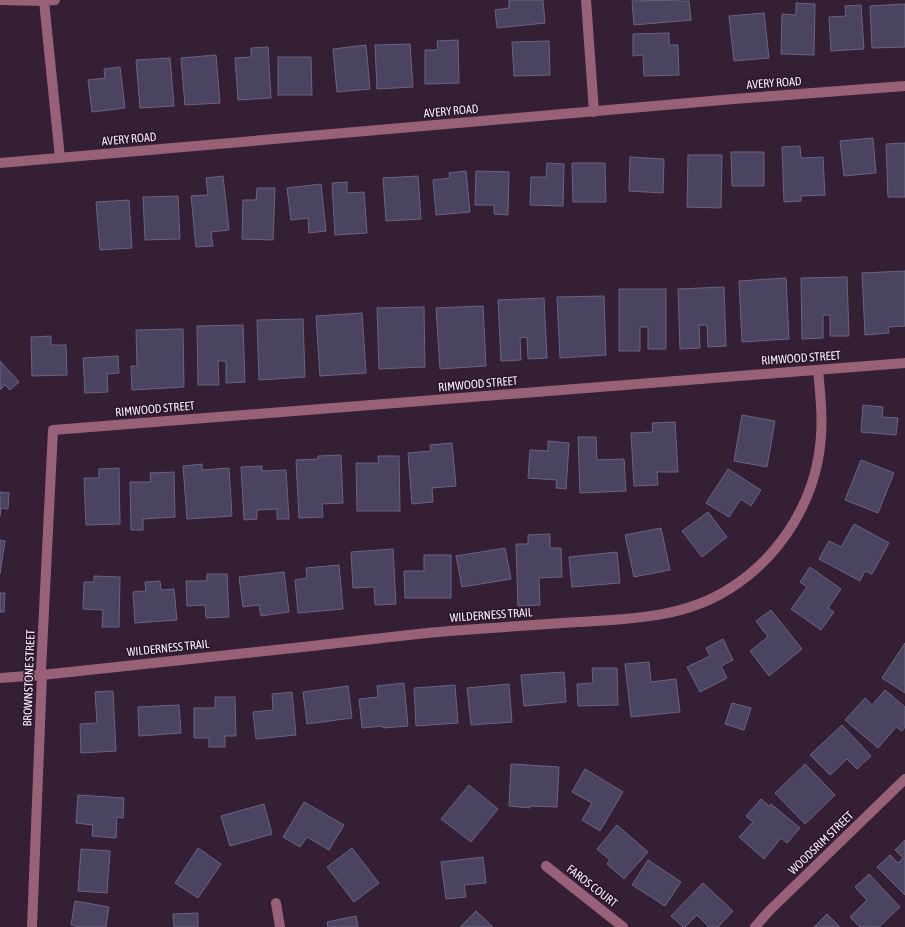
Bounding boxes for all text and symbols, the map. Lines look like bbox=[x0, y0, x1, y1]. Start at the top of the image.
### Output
street label: AVERY ROAD bbox=[746, 74, 802, 92]
street label: AVERY ROAD bbox=[423, 102, 479, 120]
street label: AVERY ROAD bbox=[101, 130, 157, 148]
street label: RIMWOOD STREET bbox=[761, 348, 842, 368]
street label: RIMWOOD STREET bbox=[438, 373, 519, 394]
street label: RIMWOOD STREET bbox=[115, 398, 196, 419]
street label: WILDERNESS TRAIL bbox=[449, 605, 533, 625]
street label: BROWNSTONE STREET bbox=[20, 629, 38, 727]
street label: WILDERNESS TRAIL bbox=[126, 637, 210, 659]
street label: WOODSRIM STREET bbox=[786, 808, 857, 878]
street label: FAROS COURT bbox=[564, 862, 621, 911]

